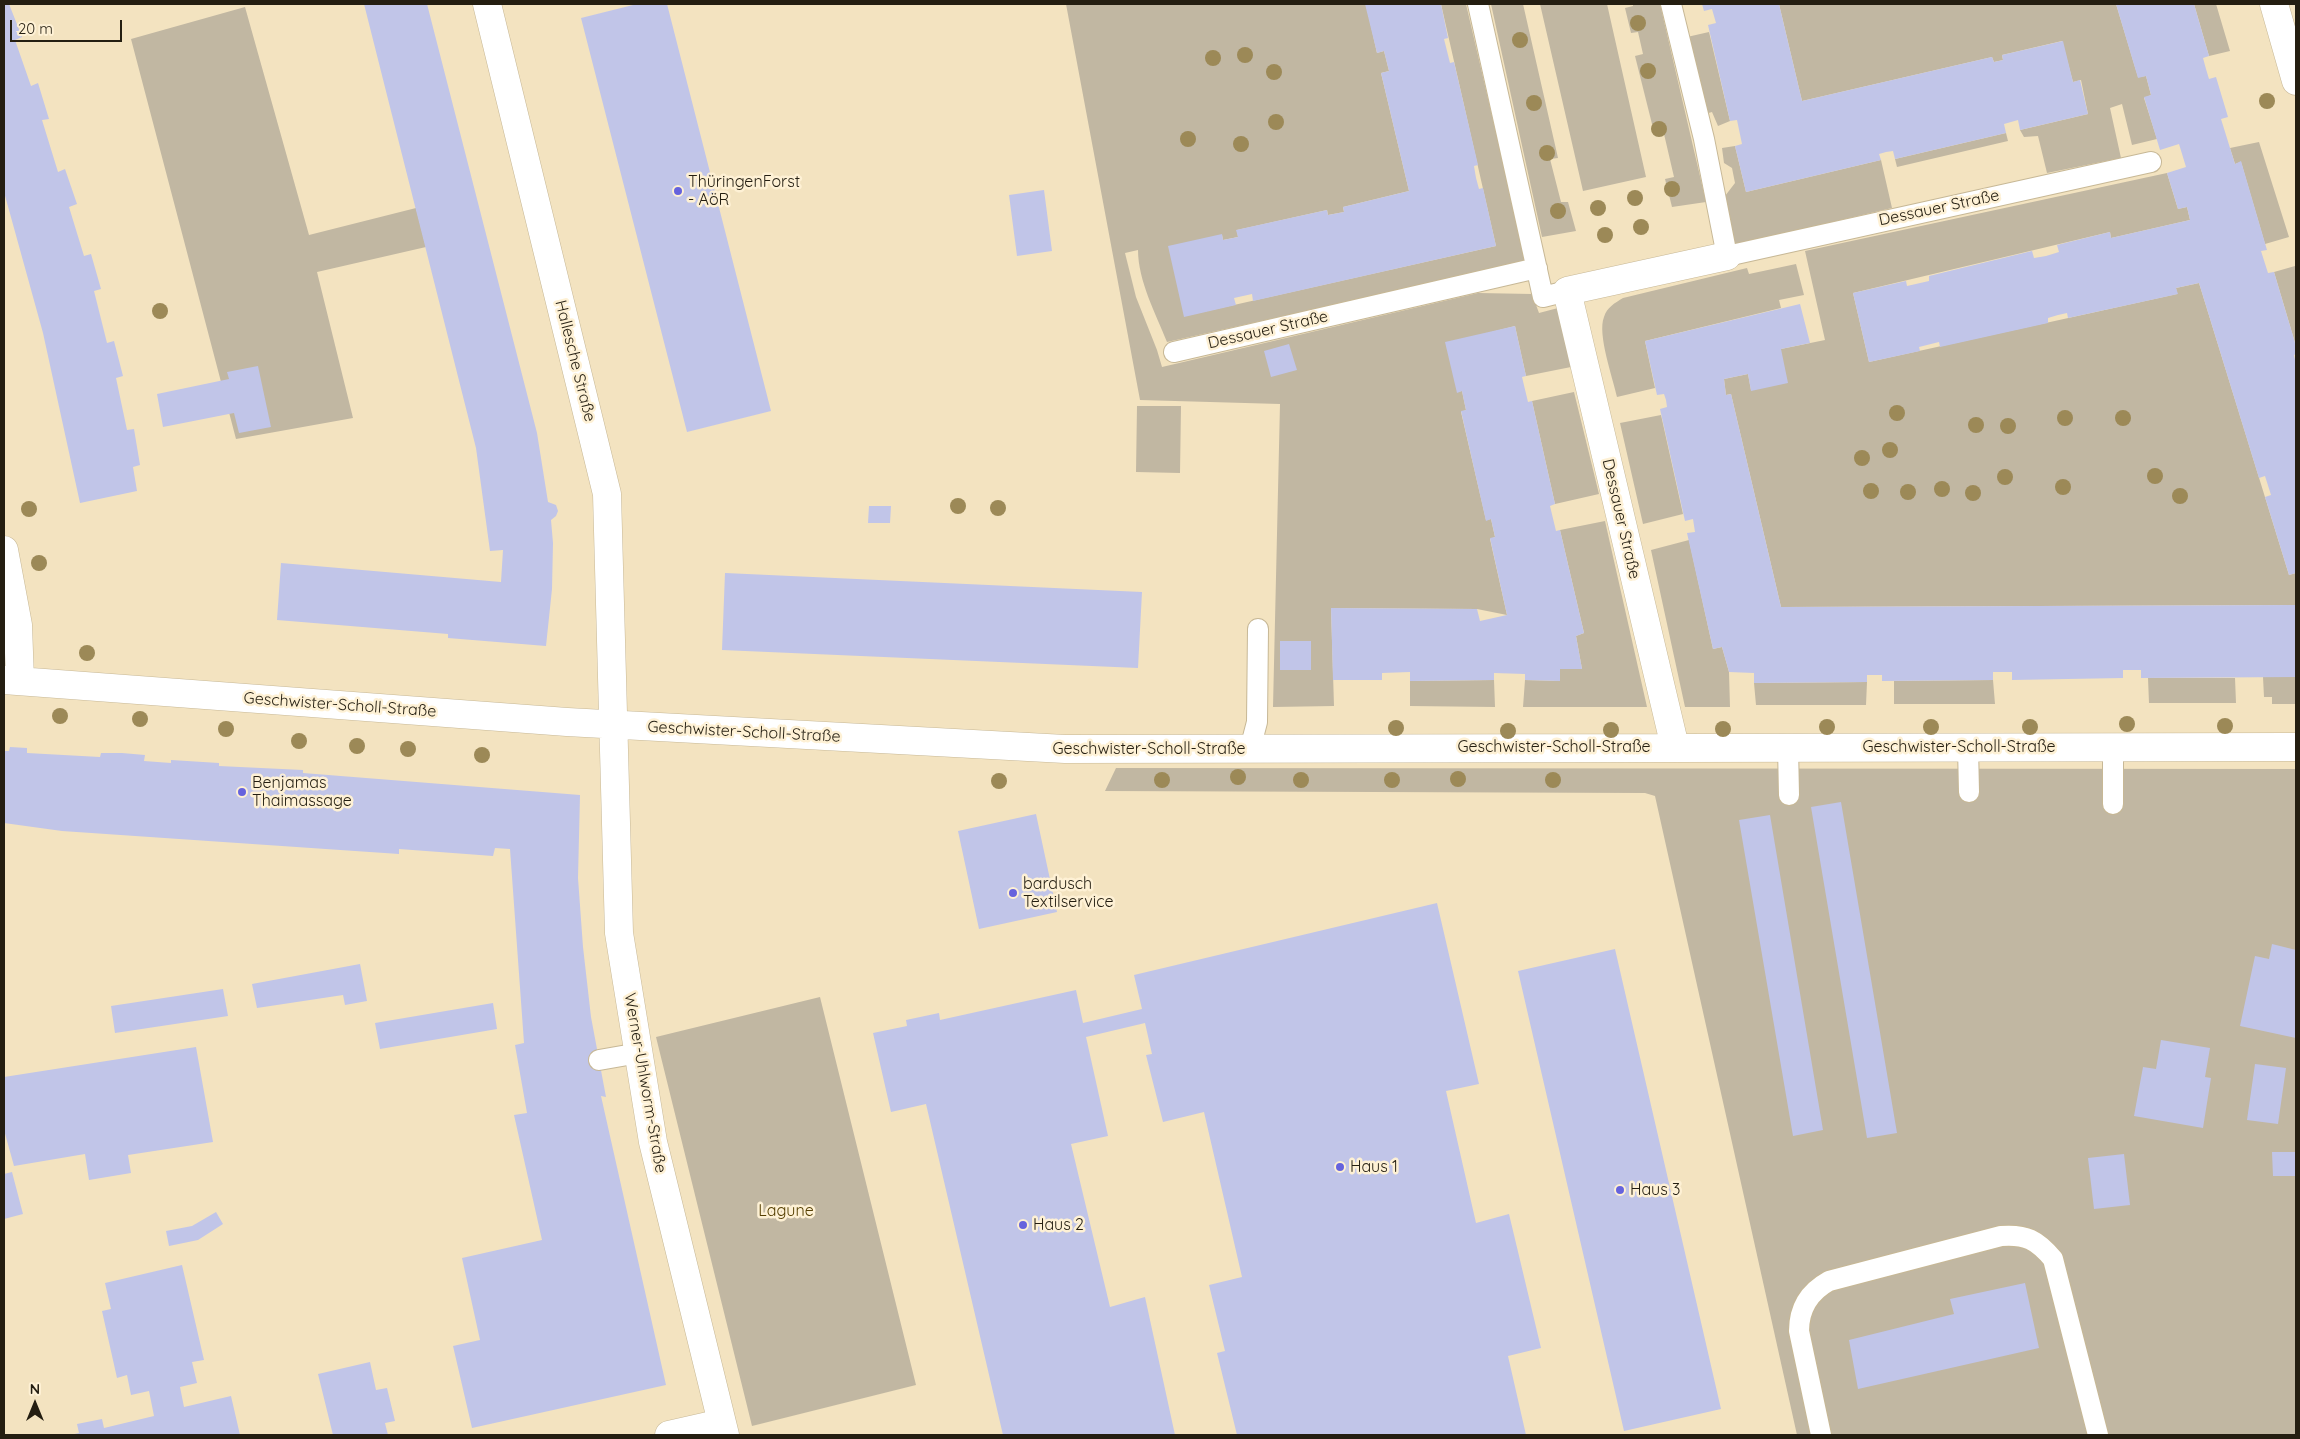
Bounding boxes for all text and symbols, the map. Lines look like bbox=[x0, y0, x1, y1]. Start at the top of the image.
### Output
scale bar bbox=[12, 10, 125, 42]
text: 20 m bbox=[18, 19, 53, 38]
place label: ThüringenForst - AöR bbox=[688, 172, 800, 210]
marker: ThüringenForst - AöR bbox=[672, 185, 684, 197]
street label: Dessauer Straße bbox=[1877, 186, 2001, 230]
street label: Hallesche Straße bbox=[551, 298, 599, 424]
street label: Dessauer Straße bbox=[1206, 307, 1330, 353]
street label: Dessauer Straße bbox=[1598, 457, 1644, 581]
street label: Geschwister-Scholl-Straße bbox=[243, 689, 437, 721]
street label: Geschwister-Scholl-Straße bbox=[647, 717, 841, 747]
street label: Geschwister-Scholl-Straße bbox=[1457, 737, 1651, 757]
street label: Geschwister-Scholl-Straße bbox=[1862, 737, 2056, 757]
street label: Geschwister-Scholl-Straße bbox=[1052, 739, 1246, 759]
place label: Benjamas Thaimassage bbox=[252, 773, 352, 811]
marker: Benjamas Thaimassage bbox=[236, 786, 248, 798]
place label: bardusch Textilservice bbox=[1023, 874, 1113, 912]
marker: bardusch Textilservice bbox=[1007, 887, 1019, 899]
street label: Werner-Uhlworm-Straße bbox=[620, 991, 670, 1175]
place label: Haus 1 bbox=[1350, 1157, 1398, 1177]
marker: Haus 1 bbox=[1334, 1161, 1346, 1173]
place label: Haus 3 bbox=[1630, 1180, 1680, 1200]
marker: Haus 3 bbox=[1614, 1184, 1626, 1196]
park label: Lagune bbox=[758, 1201, 814, 1221]
place label: Haus 2 bbox=[1033, 1215, 1084, 1235]
marker: Haus 2 bbox=[1017, 1219, 1029, 1231]
north arrow bbox=[10, 1379, 60, 1429]
text: N bbox=[30, 1380, 40, 1398]

